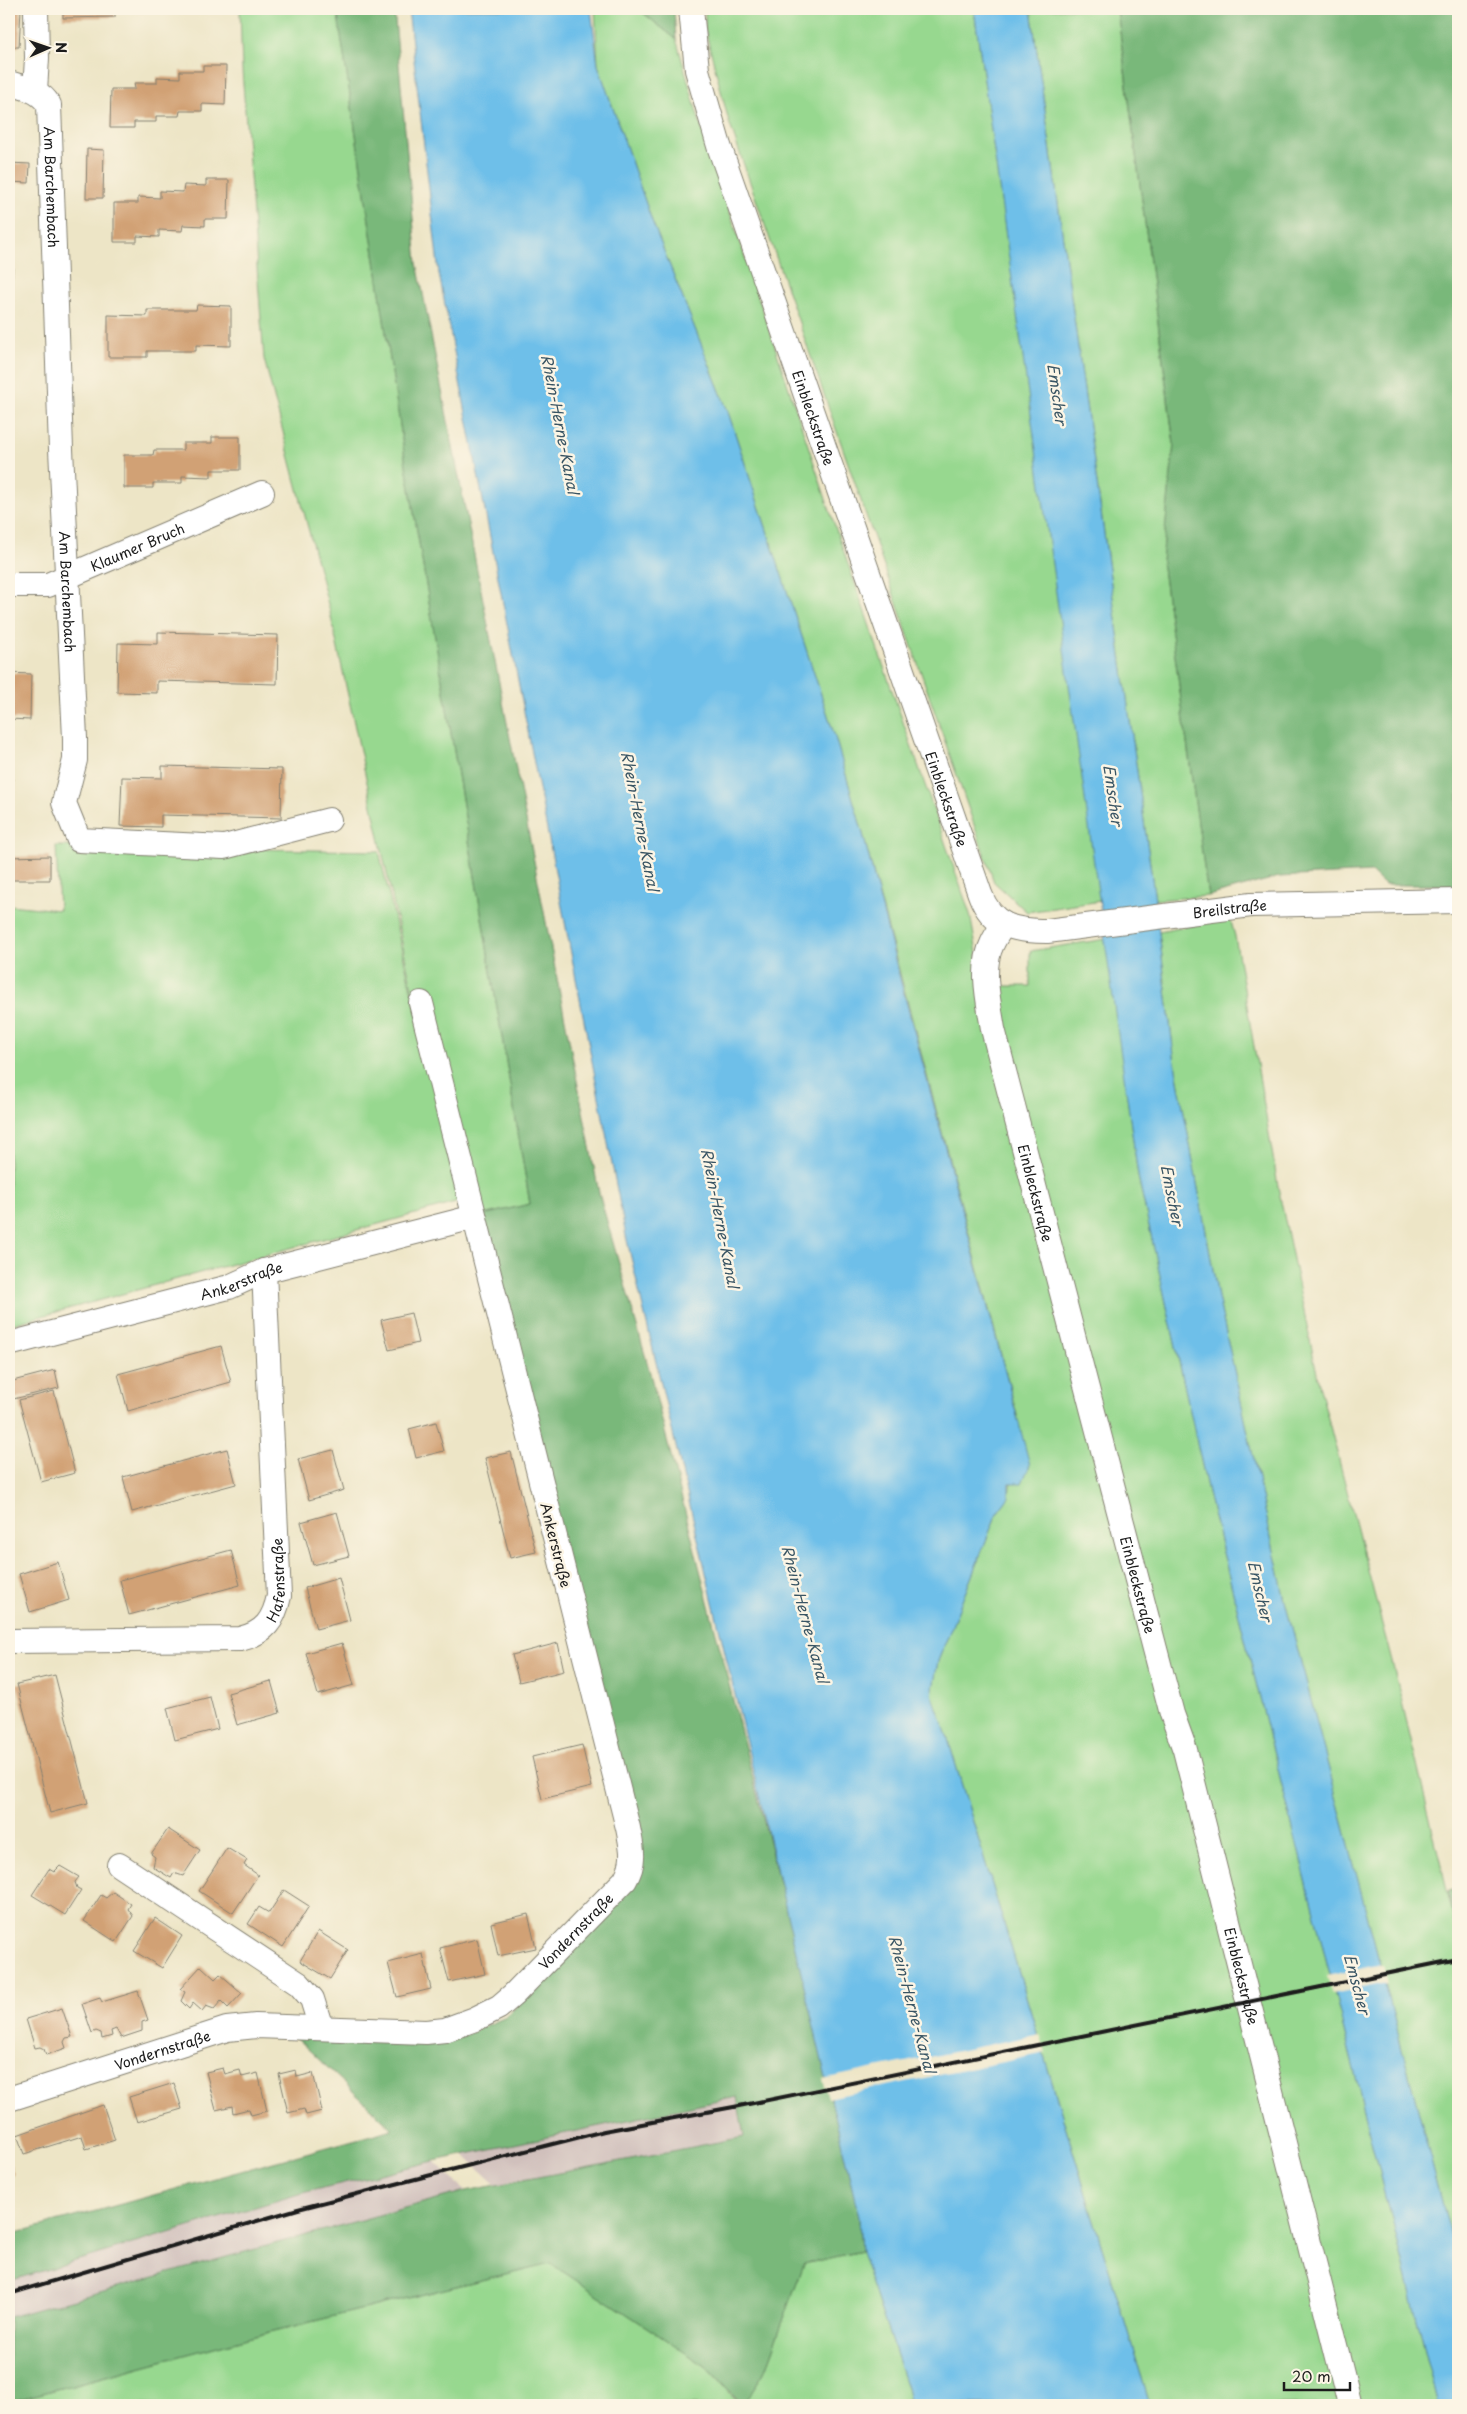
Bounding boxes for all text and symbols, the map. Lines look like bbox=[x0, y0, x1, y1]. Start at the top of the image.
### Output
north arrow bbox=[22, 22, 72, 72]
text: N bbox=[51, 42, 72, 53]
street label: Am Barchembach bbox=[39, 126, 64, 248]
water label: Rhein-Herne-Kanal bbox=[536, 352, 586, 498]
water label: Emscher bbox=[1042, 362, 1074, 428]
street label: Einbleckstraße bbox=[787, 367, 840, 468]
street label: Klaumer Bruch bbox=[87, 517, 187, 576]
street label: Am Barchembach bbox=[54, 531, 81, 653]
street label: Einbleckstraße bbox=[920, 748, 973, 850]
water label: Rhein-Herne-Kanal bbox=[616, 749, 666, 895]
water label: Emscher bbox=[1098, 763, 1130, 829]
street label: Breilstraße bbox=[1191, 894, 1267, 923]
street label: Einbleckstraße bbox=[1013, 1142, 1059, 1244]
water label: Rhein-Herne-Kanal bbox=[696, 1146, 746, 1292]
water label: Emscher bbox=[1156, 1163, 1191, 1229]
street label: Ankerstraße bbox=[198, 1256, 285, 1305]
street label: Ankerstraße bbox=[535, 1500, 577, 1590]
street label: Einbleckstraße bbox=[1115, 1534, 1161, 1636]
street label: Hafenstraße bbox=[261, 1538, 290, 1626]
water label: Rhein-Herne-Kanal bbox=[777, 1543, 836, 1688]
water label: Emscher bbox=[1243, 1558, 1280, 1626]
street label: Vondernstraße bbox=[533, 1888, 618, 1974]
street label: Einbleckstraße bbox=[1220, 1925, 1264, 2027]
water label: Rhein-Herne-Kanal bbox=[884, 1933, 943, 2078]
water label: Emscher bbox=[1339, 1951, 1378, 2019]
street label: Vondernstraße bbox=[112, 2025, 213, 2075]
scale bar bbox=[1284, 2359, 1351, 2391]
text: 20 m bbox=[1292, 2364, 1331, 2387]

